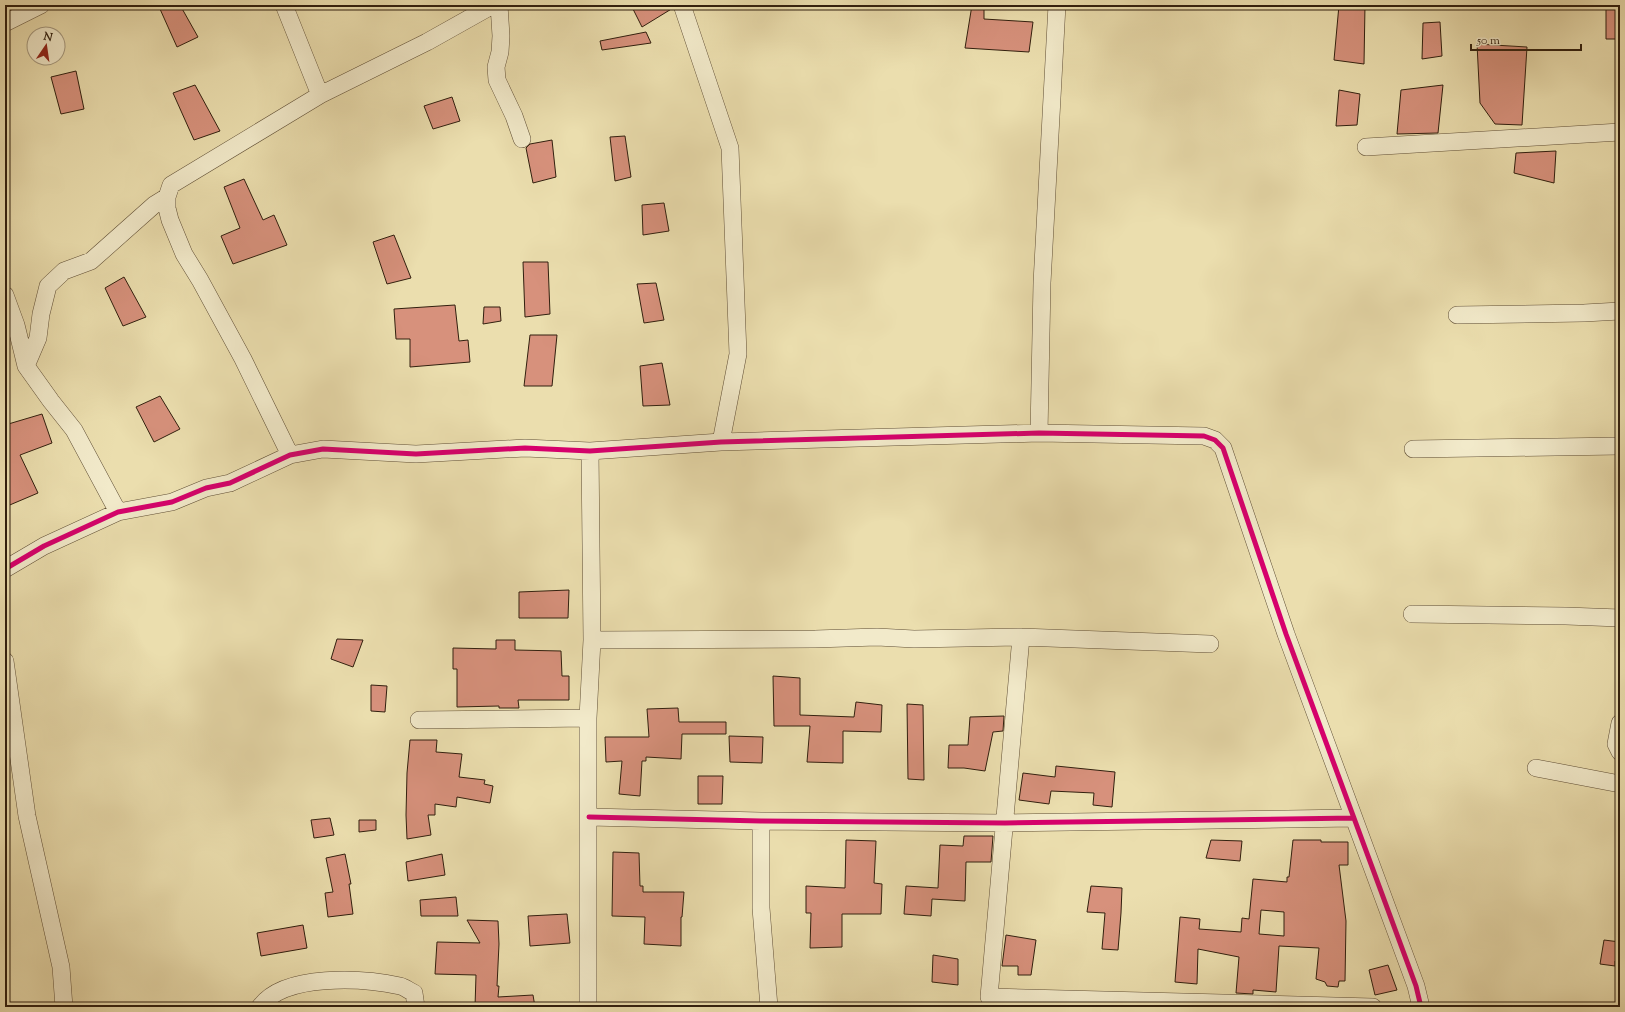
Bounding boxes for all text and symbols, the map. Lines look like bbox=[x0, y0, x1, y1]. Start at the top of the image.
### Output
north arrow bbox=[26, 26, 66, 66]
scale bar bbox=[1471, 26, 1581, 52]
text: N bbox=[41, 28, 54, 46]
text: 50 m bbox=[1476, 32, 1500, 50]

